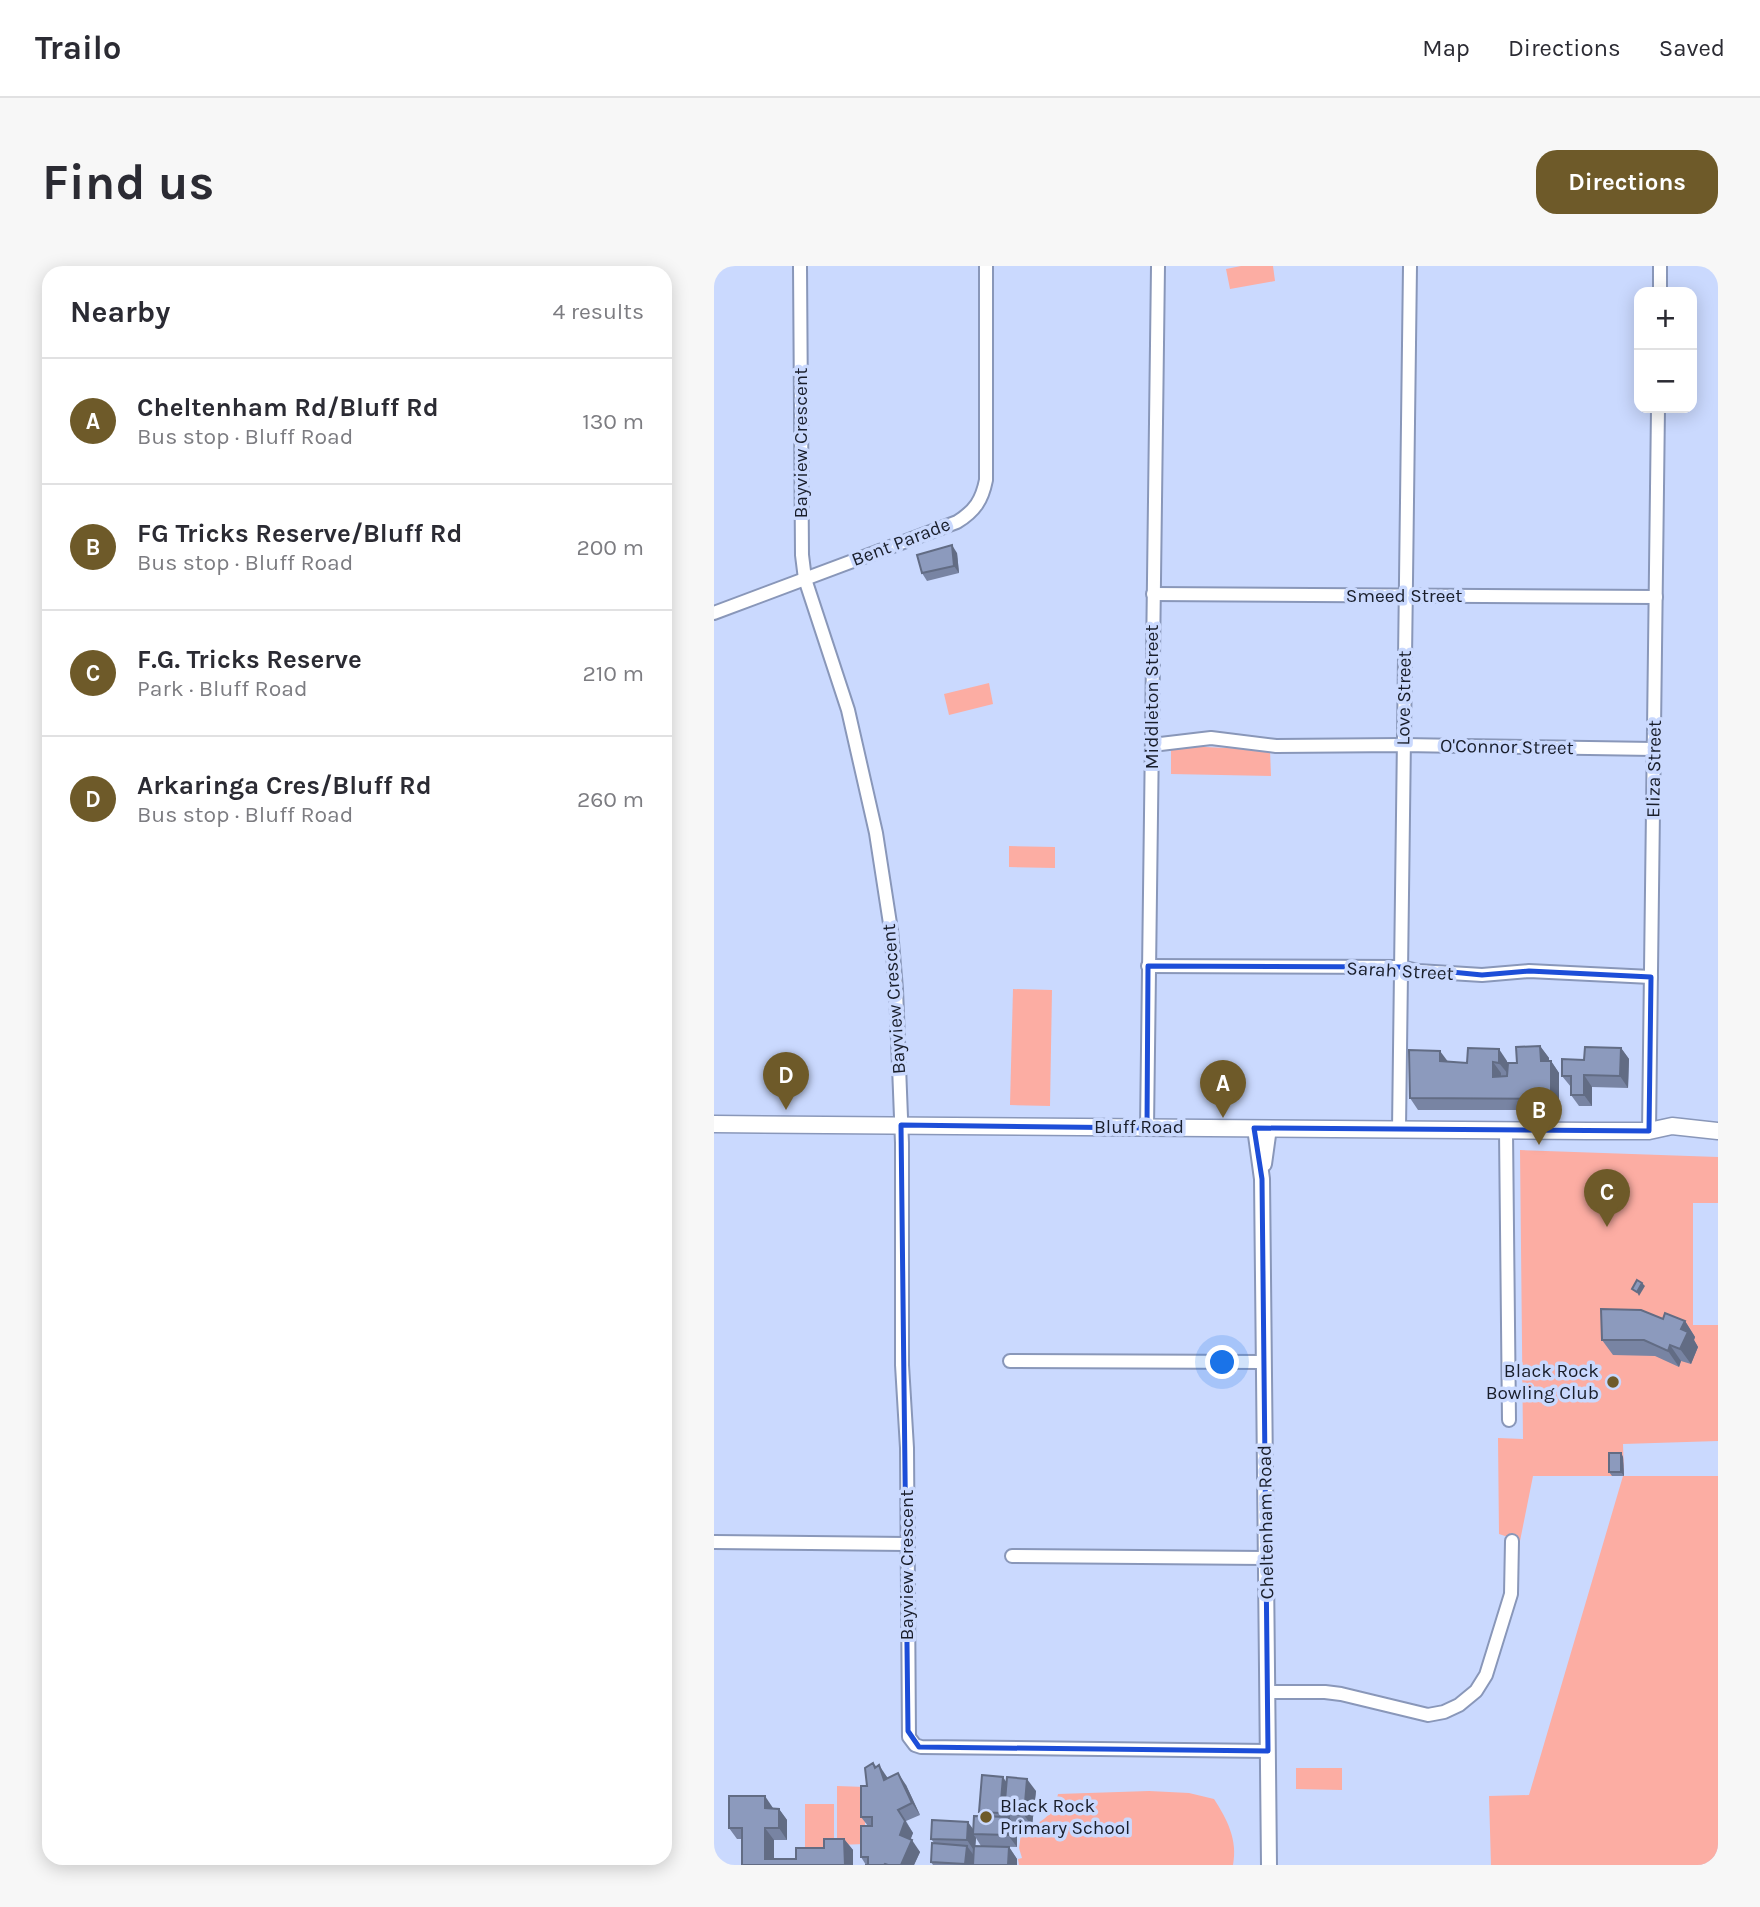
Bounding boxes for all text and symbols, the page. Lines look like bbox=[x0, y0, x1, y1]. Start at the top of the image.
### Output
text: Trailo bbox=[35, 29, 122, 67]
text: Map bbox=[1422, 34, 1470, 62]
text: Directions bbox=[1508, 34, 1621, 62]
text: Saved bbox=[1659, 34, 1725, 62]
button: Directions bbox=[1536, 150, 1718, 214]
text: Find us bbox=[42, 154, 214, 211]
map controls bbox=[1634, 287, 1697, 413]
button: + bbox=[1634, 287, 1697, 350]
text: Nearby bbox=[70, 294, 170, 330]
text: 4 results bbox=[552, 298, 644, 325]
button: − bbox=[1634, 350, 1697, 413]
street label: Bayview Crescent bbox=[790, 368, 812, 518]
text: Cheltenham Rd/Bluff Rd bbox=[137, 392, 439, 423]
text: A bbox=[86, 408, 100, 435]
text: 130 m bbox=[582, 408, 644, 435]
text: Bus stop · Bluff Road bbox=[137, 423, 353, 450]
street label: Bent Parade bbox=[849, 513, 953, 571]
text: FG Tricks Reserve/Bluff Rd bbox=[137, 518, 462, 549]
text: B bbox=[86, 534, 100, 561]
text: 200 m bbox=[576, 534, 644, 561]
text: Bus stop · Bluff Road bbox=[137, 549, 353, 576]
street label: Smeed Street bbox=[1346, 585, 1462, 607]
street label: Middleton Street bbox=[1141, 624, 1163, 770]
text: F.G. Tricks Reserve bbox=[137, 644, 362, 675]
street label: Love Street bbox=[1392, 650, 1416, 746]
text: C bbox=[86, 660, 100, 687]
text: 210 m bbox=[582, 660, 644, 687]
text: Park · Bluff Road bbox=[137, 675, 308, 702]
street label: Eliza Street bbox=[1642, 720, 1666, 818]
street label: O'Connor Street bbox=[1440, 735, 1574, 759]
text: Arkaringa Cres/Bluff Rd bbox=[137, 770, 432, 801]
text: D bbox=[85, 786, 101, 813]
text: 260 m bbox=[577, 786, 644, 813]
text: Bus stop · Bluff Road bbox=[137, 801, 353, 828]
street label: Bayview Crescent bbox=[878, 923, 910, 1075]
street label: Sarah Street bbox=[1346, 957, 1454, 985]
pin: D bbox=[763, 1052, 809, 1110]
pin: A bbox=[1200, 1060, 1246, 1118]
pin: B bbox=[1516, 1087, 1562, 1145]
street label: Bluff Road bbox=[1094, 1116, 1184, 1138]
pin: C bbox=[1584, 1169, 1630, 1227]
your location bbox=[1205, 1345, 1239, 1379]
place label: Black Rock Bowling Club bbox=[1486, 1360, 1599, 1404]
marker: Black Rock Bowling Club bbox=[1605, 1374, 1621, 1390]
street label: Cheltenham Road bbox=[1254, 1445, 1278, 1599]
street label: Bayview Crescent bbox=[896, 1490, 918, 1640]
place label: Black Rock Primary School bbox=[1000, 1795, 1130, 1839]
marker: Black Rock Primary School bbox=[978, 1809, 994, 1825]

